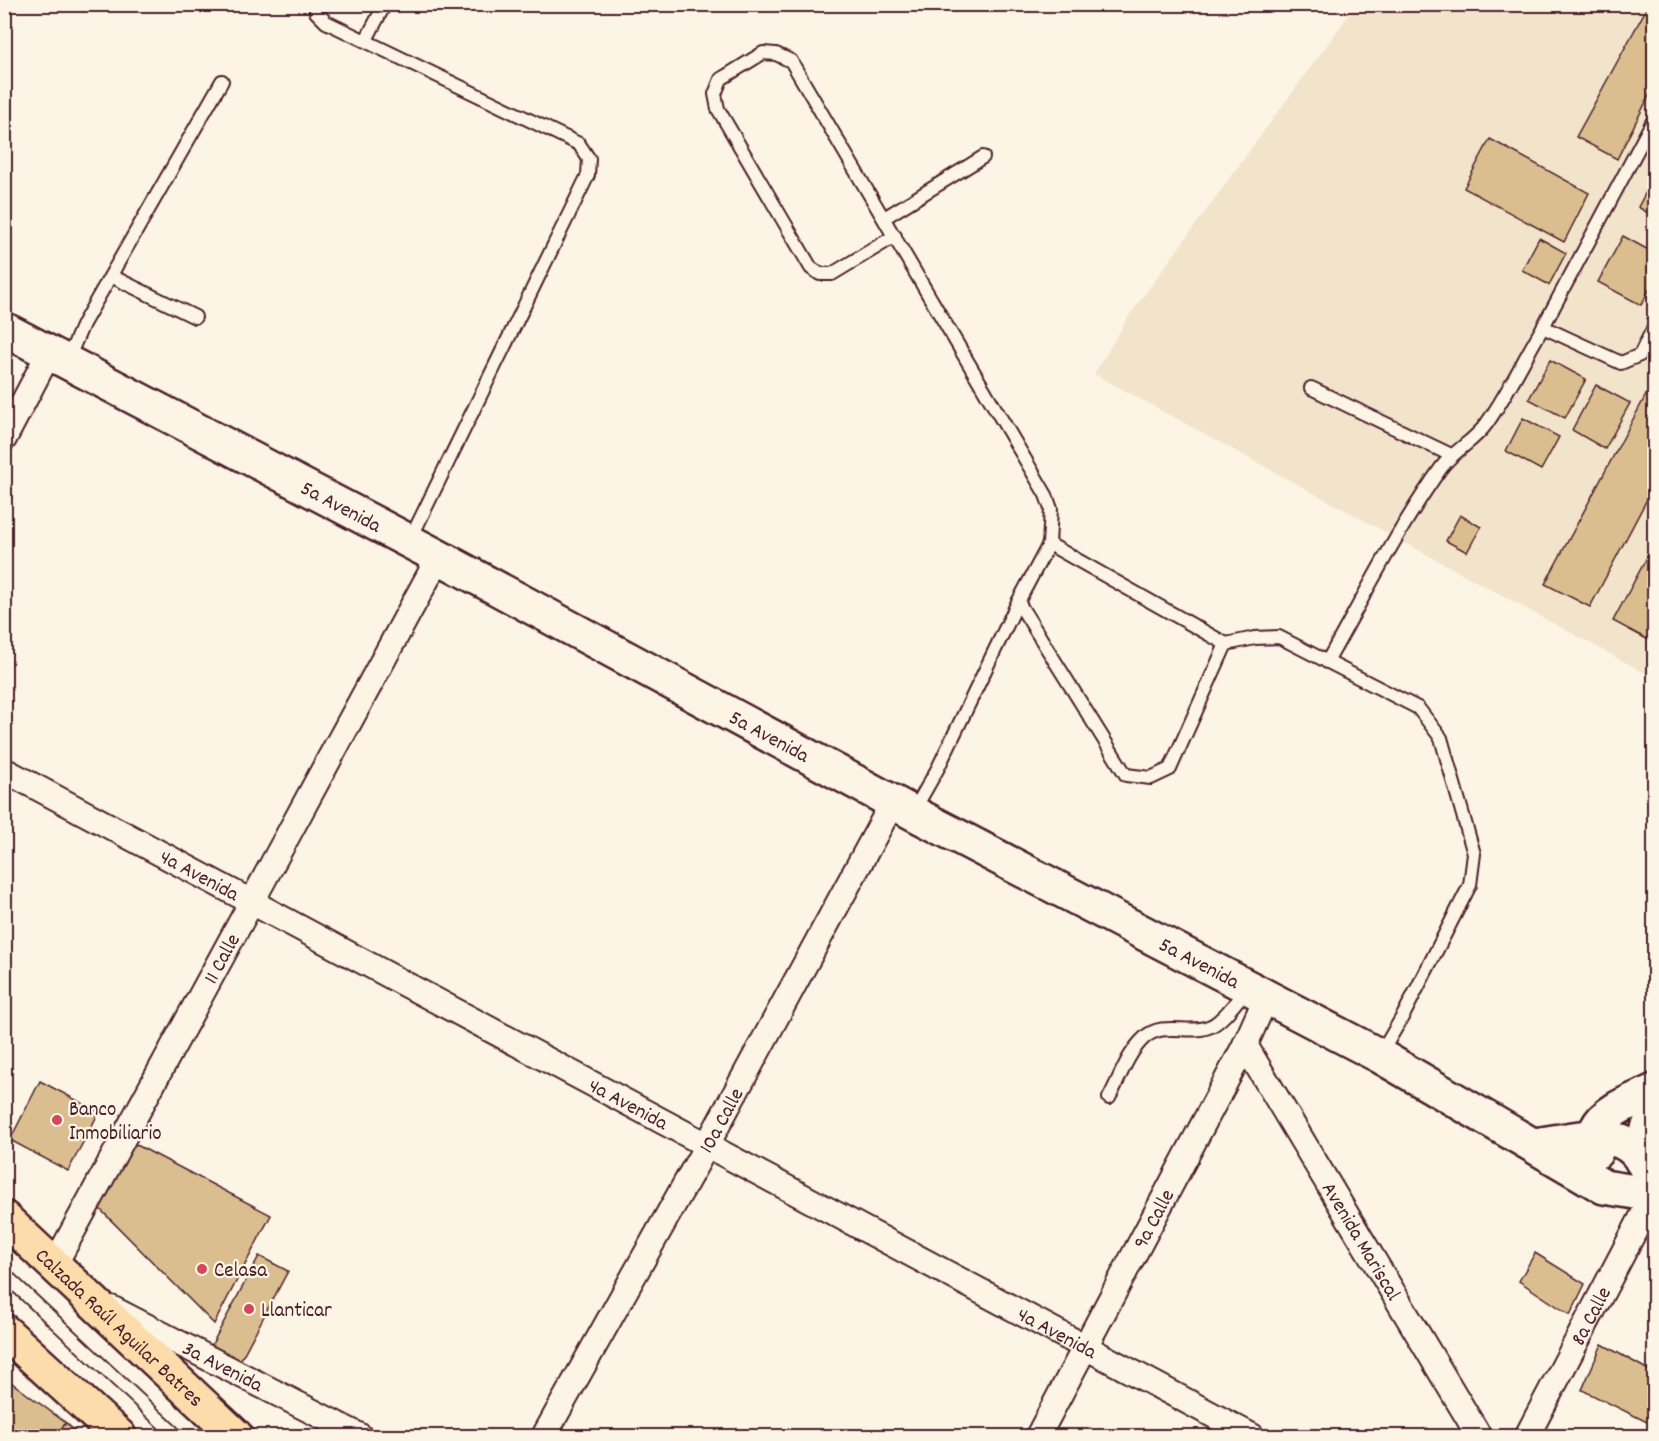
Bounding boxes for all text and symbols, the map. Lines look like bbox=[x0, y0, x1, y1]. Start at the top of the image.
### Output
street label: 5a Avenida bbox=[295, 475, 387, 543]
street label: 5a Avenida bbox=[723, 704, 815, 773]
street label: 4a Avenida bbox=[153, 844, 245, 911]
street label: 11 Calle bbox=[198, 929, 250, 990]
street label: 5a Avenida bbox=[1153, 931, 1245, 999]
street label: 4a Avenida bbox=[582, 1072, 673, 1140]
street label: 10a Calle bbox=[693, 1083, 753, 1160]
place label: Banco Inmobiliario bbox=[69, 1096, 162, 1150]
marker: Banco Inmobiliario bbox=[50, 1113, 64, 1127]
street label: Avenida Mariscal bbox=[1312, 1177, 1407, 1307]
street label: 9a Calle bbox=[1128, 1185, 1184, 1255]
street label: Calzada Raúl Aguilar Batres bbox=[27, 1242, 209, 1416]
place label: Celasa bbox=[214, 1257, 268, 1287]
marker: Celasa bbox=[195, 1262, 209, 1276]
street label: 8a Calle bbox=[1565, 1282, 1621, 1352]
place label: Llanticar bbox=[261, 1297, 332, 1327]
street label: 4a Avenida bbox=[1011, 1301, 1102, 1369]
marker: Llanticar bbox=[242, 1302, 256, 1316]
street label: 3a Avenida bbox=[176, 1335, 268, 1402]

